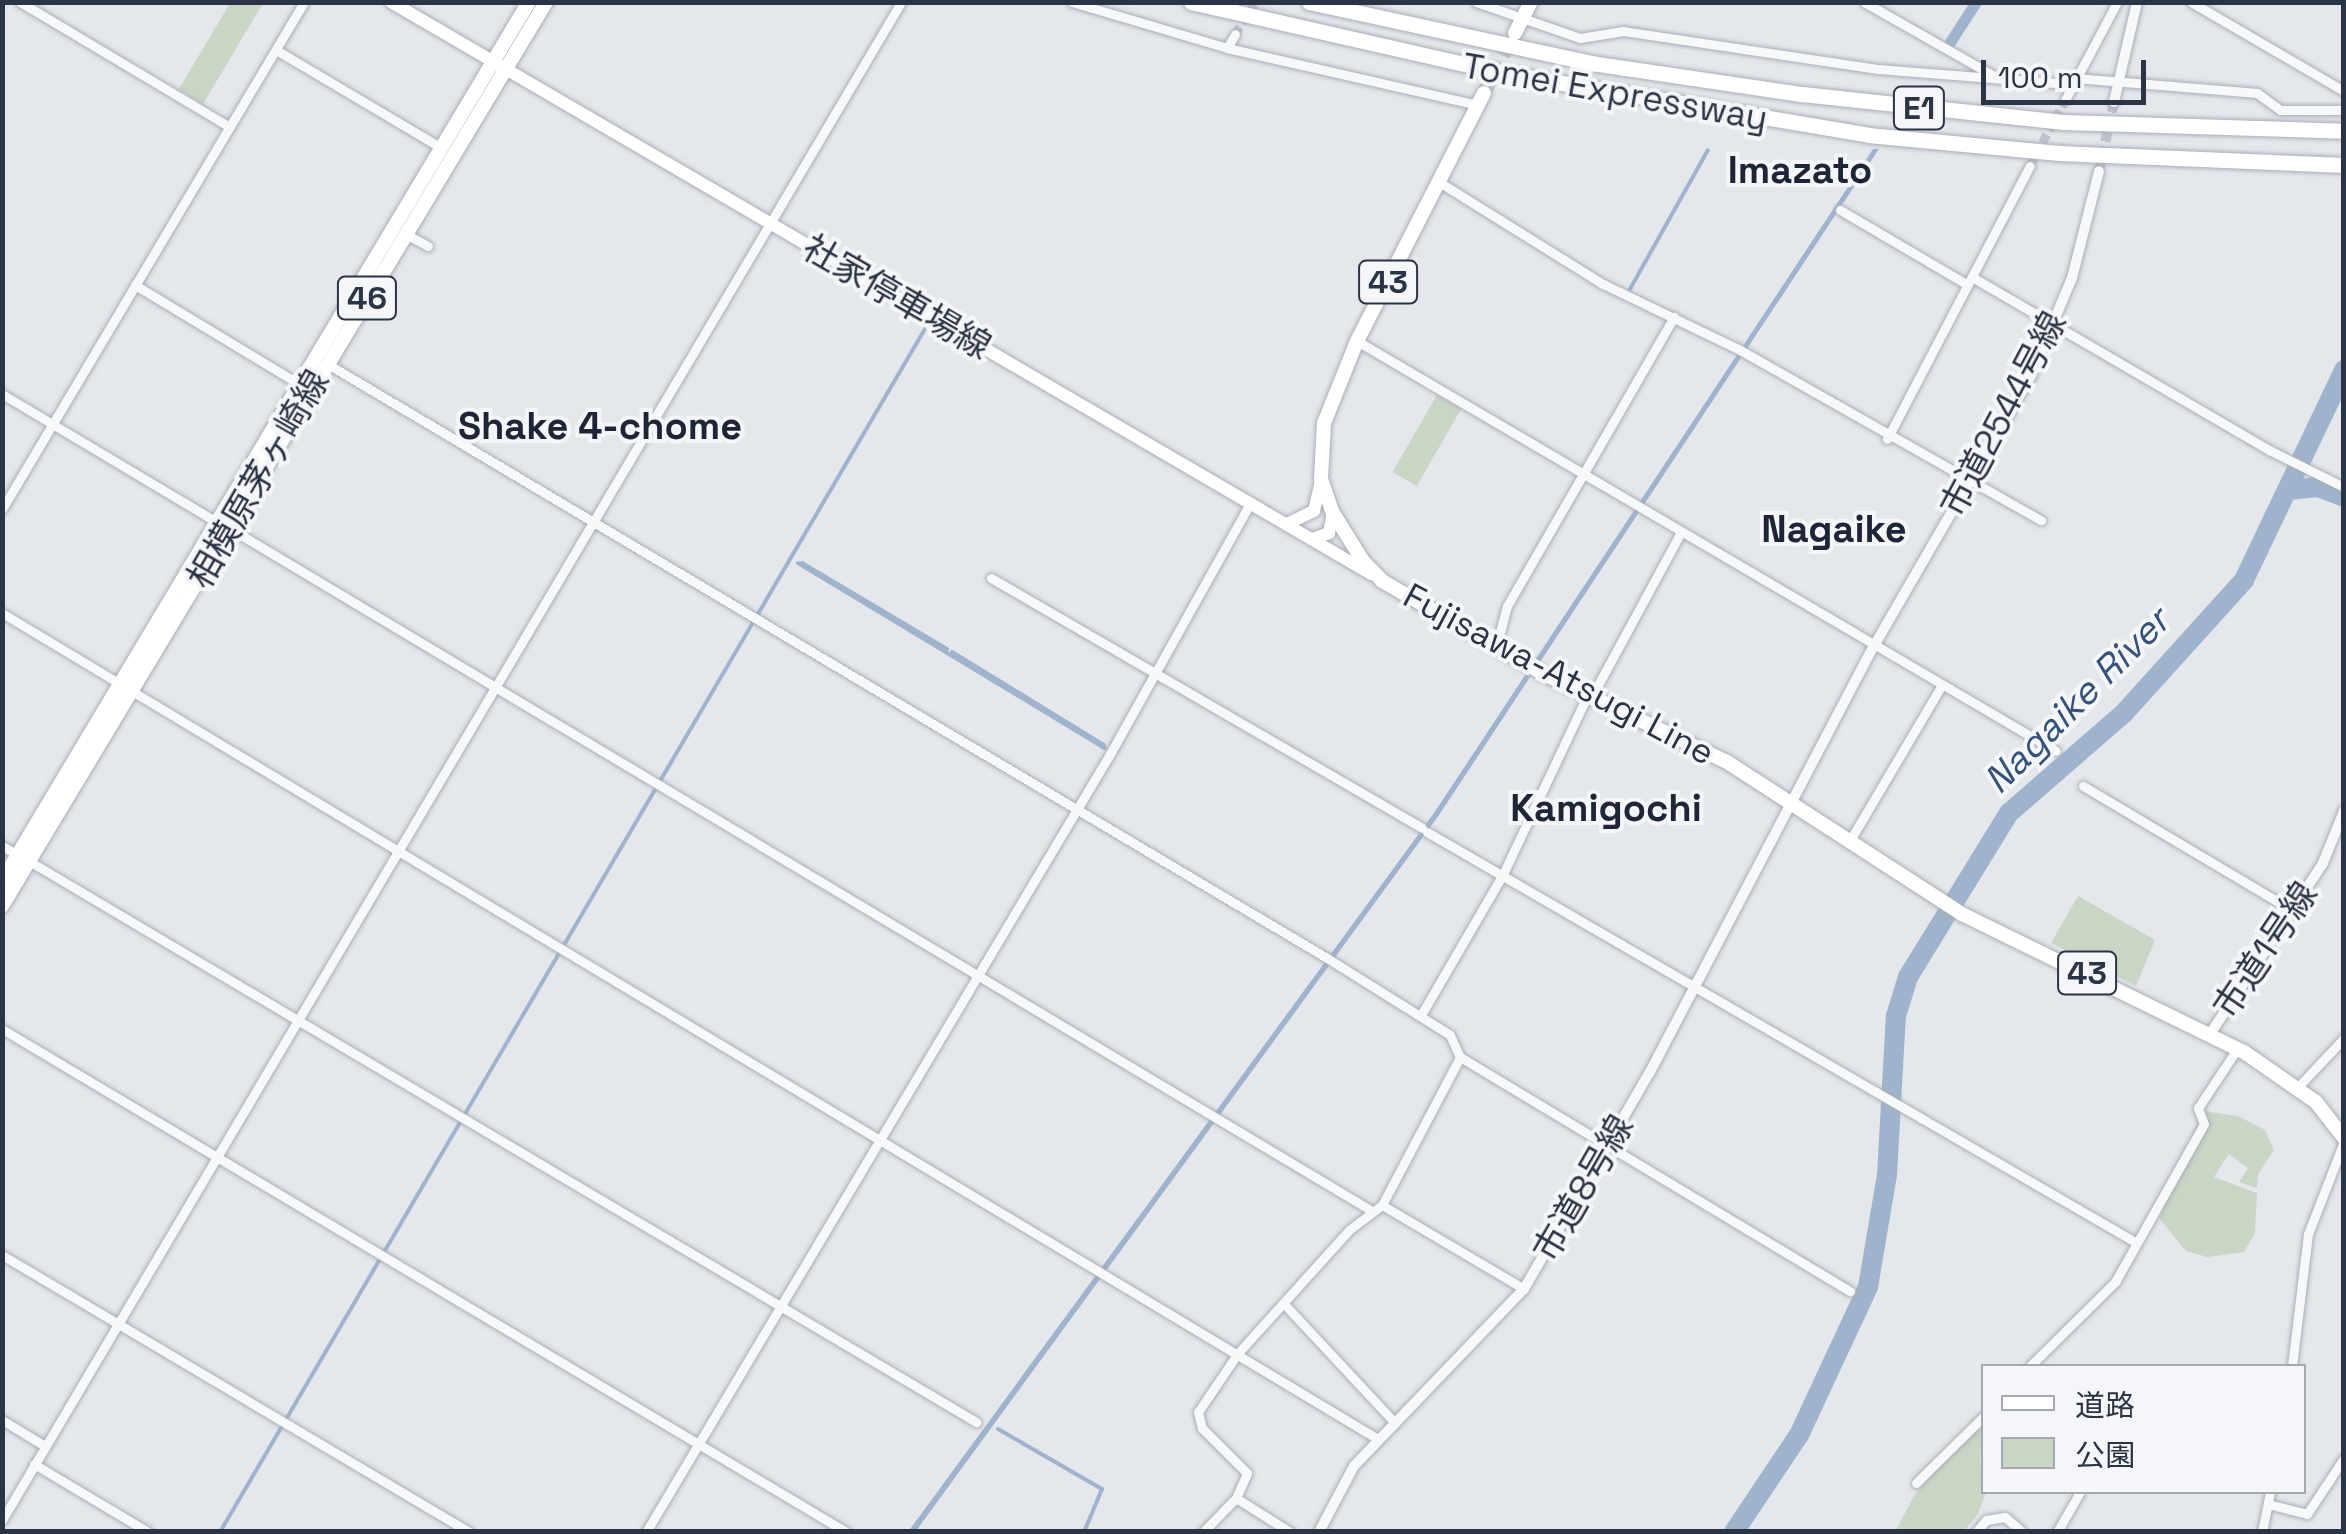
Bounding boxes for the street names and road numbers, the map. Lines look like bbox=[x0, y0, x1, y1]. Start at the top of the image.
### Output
street label: Tomei Expressway bbox=[1459, 45, 1771, 139]
road number: E1 bbox=[1892, 81, 1946, 135]
street label: 社家停車場線 bbox=[796, 226, 998, 368]
road number: 43 bbox=[1358, 255, 1418, 309]
road number: 46 bbox=[334, 271, 400, 325]
street label: 市道2544号線 bbox=[1931, 304, 2075, 524]
street label: 相模原茅ヶ崎線 bbox=[179, 362, 337, 596]
street label: Fujisawa-Atsugi Line bbox=[1396, 574, 1722, 774]
street label: 市道1号線 bbox=[2204, 874, 2326, 1026]
road number: 43 bbox=[2057, 946, 2117, 1000]
street label: 市道8号線 bbox=[1524, 1107, 1642, 1269]

